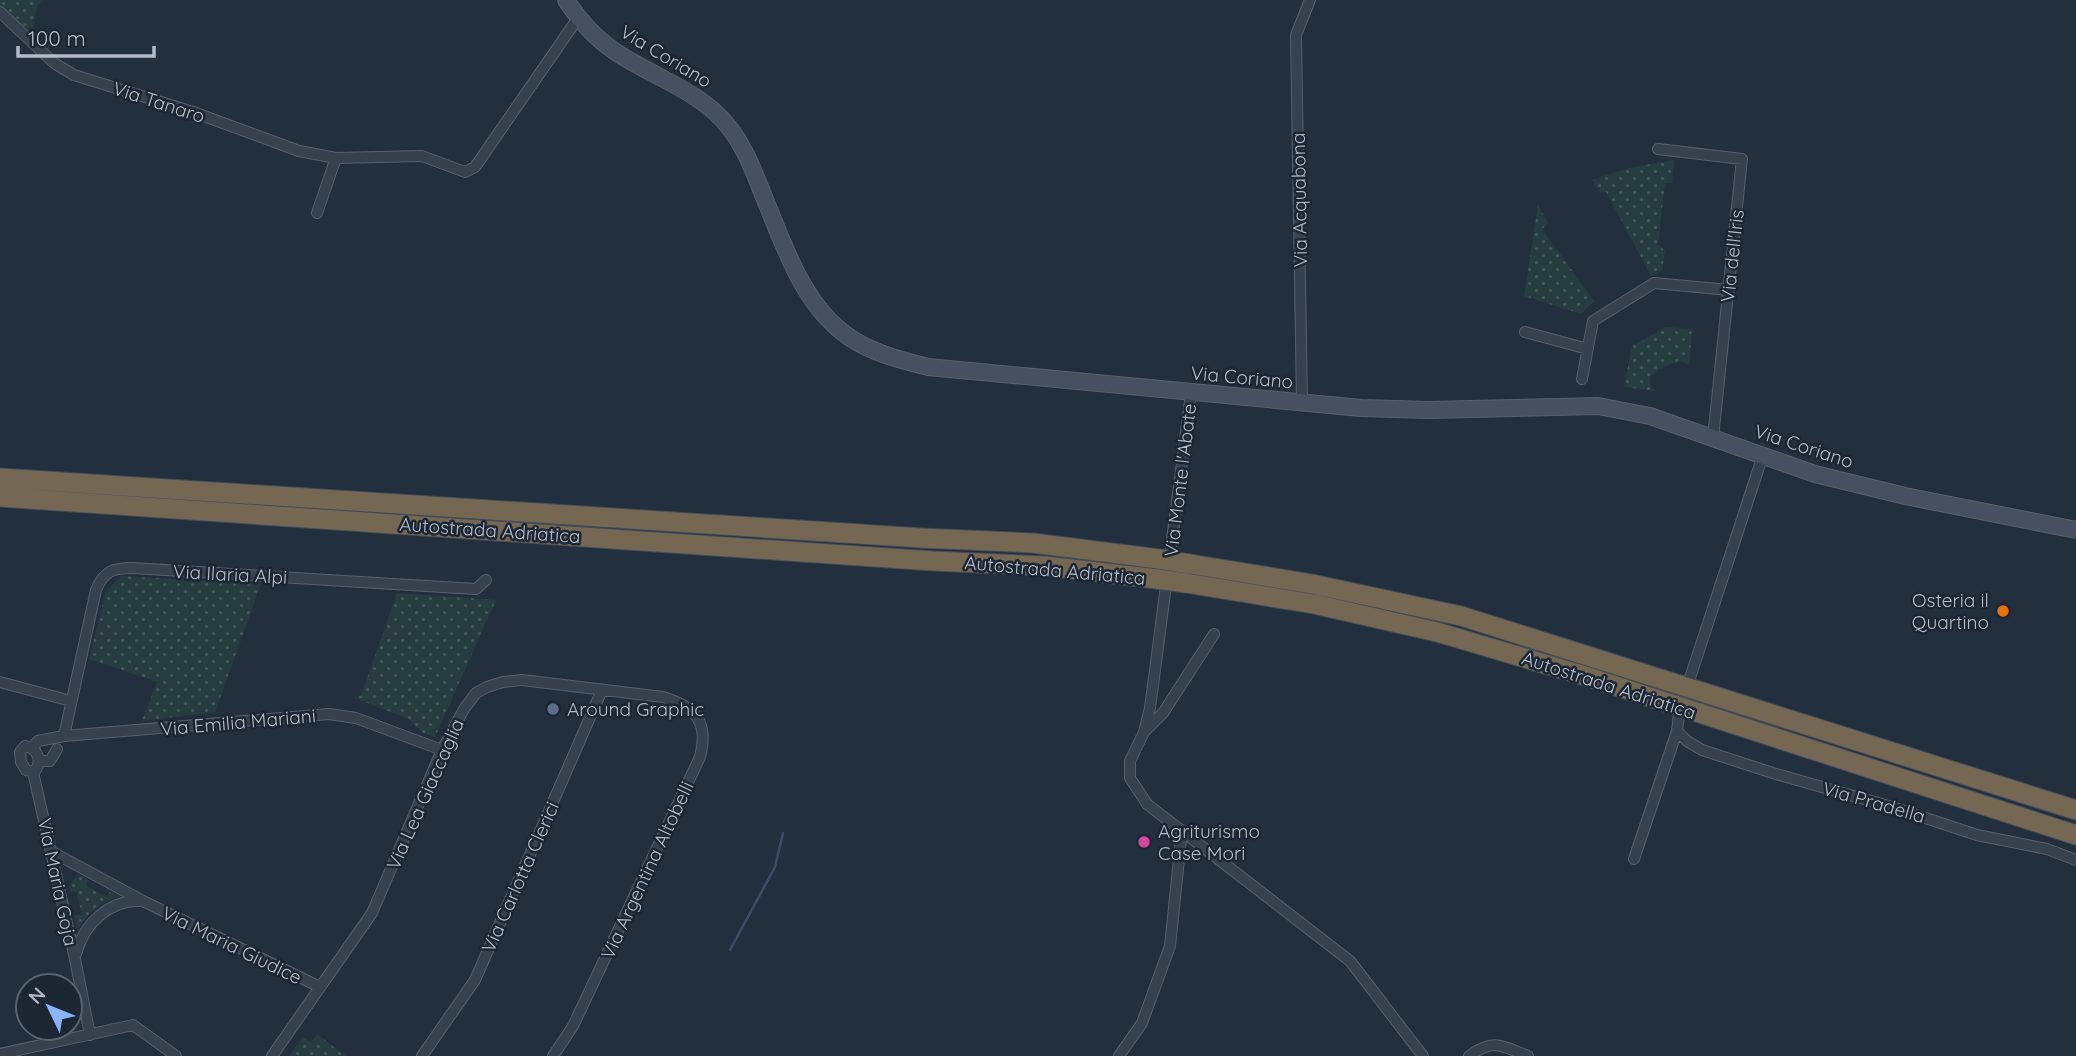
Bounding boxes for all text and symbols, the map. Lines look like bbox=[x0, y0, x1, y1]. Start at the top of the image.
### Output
scale bar bbox=[18, 14, 154, 58]
street label: Via Coriano bbox=[616, 19, 716, 93]
text: 100 m bbox=[28, 25, 86, 51]
street label: Via Tanaro bbox=[110, 76, 208, 128]
street label: Via Acquabona bbox=[1286, 132, 1312, 268]
street label: Via dell'Iris bbox=[1715, 208, 1749, 304]
street label: Via Coriano bbox=[1190, 361, 1294, 393]
street label: Via Monte l'Abate bbox=[1159, 402, 1201, 558]
street label: Via Coriano bbox=[1751, 419, 1857, 473]
street label: Autostrada Adriatica bbox=[399, 512, 581, 548]
street label: Autostrada Adriatica bbox=[964, 550, 1146, 590]
street label: Via Ilaria Alpi bbox=[172, 559, 288, 589]
place label: Osteria il Quartino bbox=[1912, 588, 1989, 634]
marker: Osteria il Quartino bbox=[1995, 603, 2011, 619]
street label: Autostrada Adriatica bbox=[1519, 646, 1699, 724]
place label: Around Graphic bbox=[567, 697, 704, 721]
marker: Around Graphic bbox=[545, 701, 561, 717]
street label: Via Emilia Mariani bbox=[159, 703, 317, 741]
street label: Via Lea Giaccaglia bbox=[381, 715, 469, 873]
street label: Via Pradella bbox=[1820, 776, 1928, 828]
street label: Via Argentina Altobelli bbox=[595, 777, 699, 963]
street label: Via Carlotta Clerici bbox=[476, 798, 564, 956]
street label: Via Maria Goja bbox=[33, 816, 83, 948]
place label: Agriturismo Case Mori bbox=[1158, 819, 1260, 865]
marker: Agriturismo Case Mori bbox=[1136, 834, 1152, 850]
street label: Via Maria Giudice bbox=[158, 901, 306, 989]
north arrow bbox=[14, 972, 84, 1042]
text: N bbox=[23, 982, 50, 1009]

